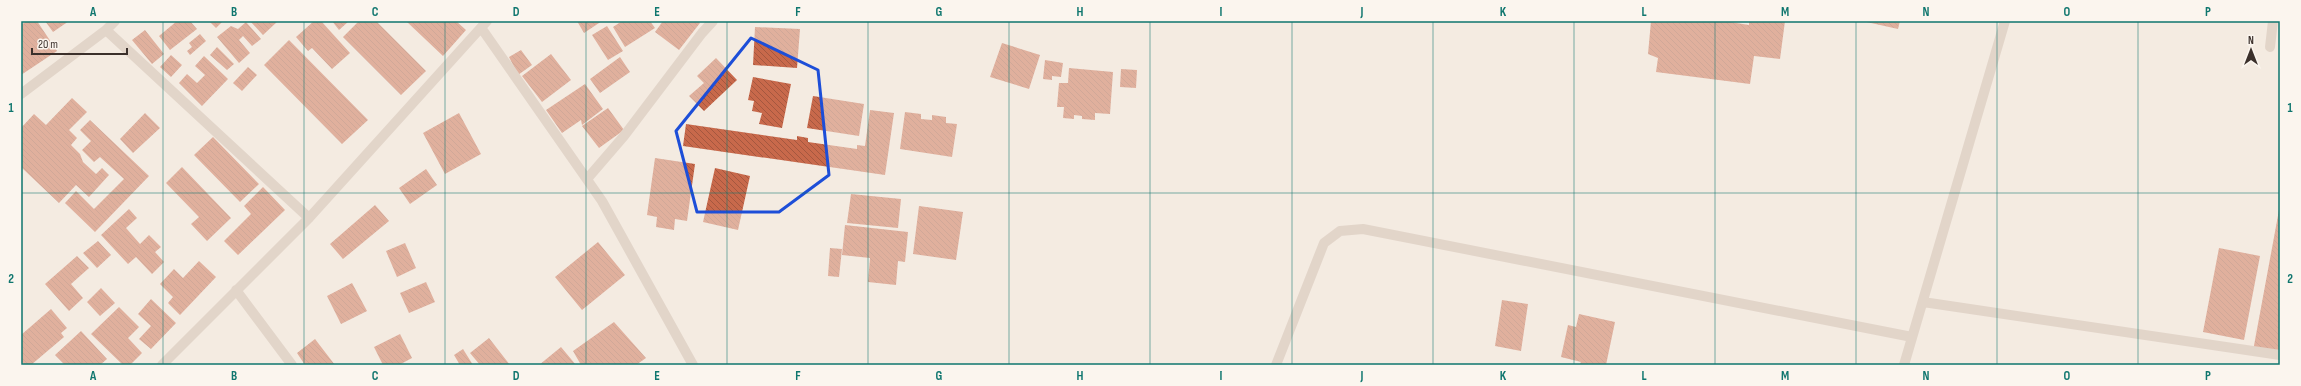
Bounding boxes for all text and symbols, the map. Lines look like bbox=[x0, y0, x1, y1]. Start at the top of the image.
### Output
text: A bbox=[89, 4, 97, 20]
text: B bbox=[231, 4, 237, 20]
text: C bbox=[372, 4, 379, 20]
text: D bbox=[513, 4, 520, 20]
text: E bbox=[654, 4, 660, 20]
text: F bbox=[795, 4, 801, 20]
text: G bbox=[936, 4, 943, 20]
text: H bbox=[1077, 4, 1084, 20]
text: I bbox=[1220, 4, 1223, 20]
text: J bbox=[1360, 4, 1364, 20]
text: K bbox=[1500, 4, 1507, 20]
text: L bbox=[1641, 4, 1647, 20]
text: M bbox=[1781, 4, 1789, 20]
text: N bbox=[1923, 4, 1930, 20]
text: O bbox=[2064, 4, 2071, 20]
text: P bbox=[2205, 4, 2211, 20]
scale bar bbox=[32, 30, 127, 56]
north arrow bbox=[2231, 30, 2271, 70]
text: N bbox=[2248, 34, 2254, 47]
text: 20 m bbox=[38, 37, 58, 52]
text: 1 bbox=[8, 100, 14, 116]
text: 1 bbox=[2287, 100, 2293, 116]
text: 2 bbox=[8, 271, 14, 287]
text: 2 bbox=[2287, 271, 2293, 287]
text: A bbox=[89, 368, 97, 384]
text: B bbox=[231, 368, 237, 384]
text: C bbox=[372, 368, 379, 384]
text: D bbox=[513, 368, 520, 384]
text: E bbox=[654, 368, 660, 384]
text: F bbox=[795, 368, 801, 384]
text: G bbox=[936, 368, 943, 384]
text: H bbox=[1077, 368, 1084, 384]
text: I bbox=[1220, 368, 1223, 384]
text: J bbox=[1360, 368, 1364, 384]
text: K bbox=[1500, 368, 1507, 384]
text: L bbox=[1641, 368, 1647, 384]
text: M bbox=[1781, 368, 1789, 384]
text: N bbox=[1923, 368, 1930, 384]
text: O bbox=[2064, 368, 2071, 384]
text: P bbox=[2205, 368, 2211, 384]

